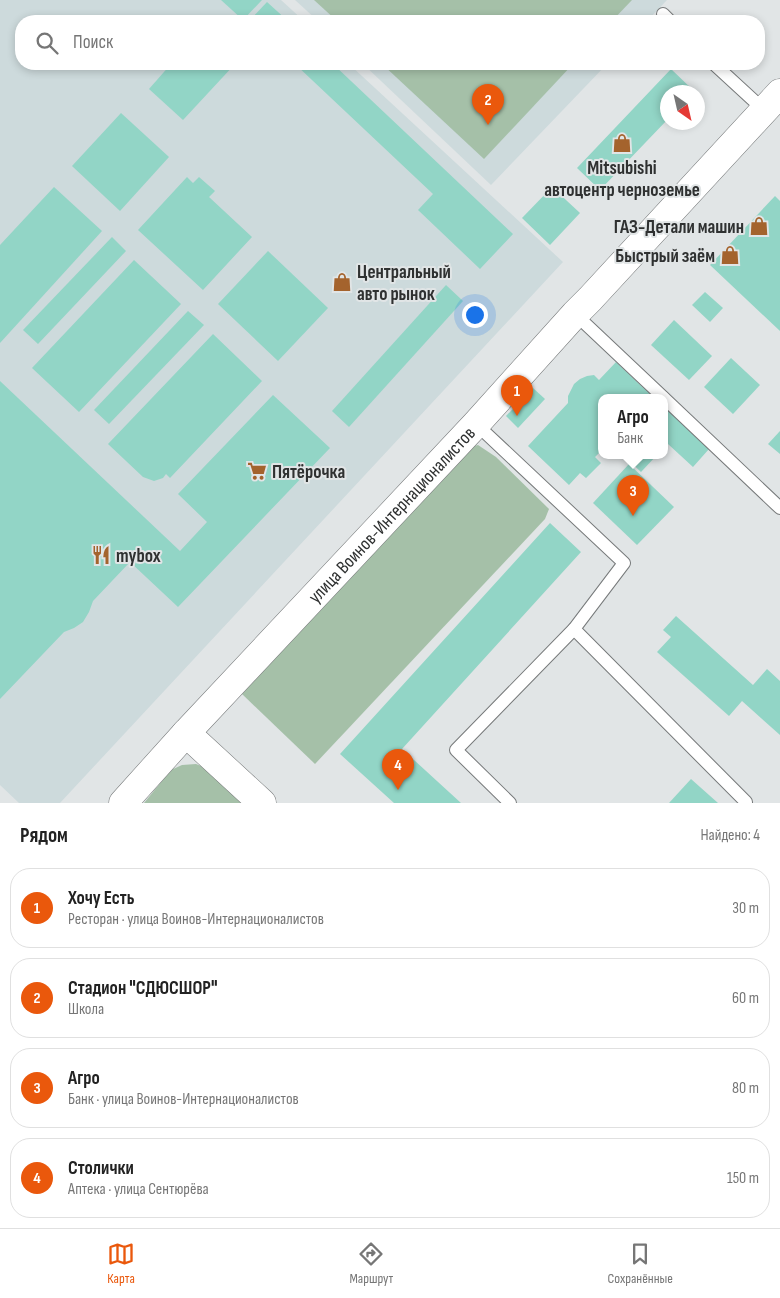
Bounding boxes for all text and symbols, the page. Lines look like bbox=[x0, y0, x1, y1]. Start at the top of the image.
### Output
search box bbox=[15, 15, 765, 70]
icon: search bbox=[33, 29, 61, 57]
text: Поиск bbox=[73, 31, 113, 54]
pin: 2 bbox=[472, 84, 504, 125]
north arrow bbox=[660, 85, 705, 130]
shop icon: Mitsubishi автоцентр черноземье bbox=[611, 132, 633, 154]
place label: Mitsubishi автоцентр черноземье bbox=[544, 157, 700, 202]
shop icon: ГАЗ-Детали машин bbox=[748, 215, 770, 237]
place label: ГАЗ-Детали машин bbox=[614, 216, 744, 239]
shop icon: Быстрый заём bbox=[719, 244, 741, 266]
place label: Быстрый заём bbox=[615, 245, 715, 268]
place label: Центральный авто рынок bbox=[357, 261, 451, 306]
shop icon: Центральный авто рынок bbox=[331, 271, 353, 293]
your location bbox=[462, 302, 488, 328]
pin: 1 bbox=[501, 375, 533, 416]
popup bbox=[598, 394, 668, 459]
text: Агро bbox=[617, 406, 649, 429]
street label: улица Воинов-Интернационалистов bbox=[304, 422, 481, 608]
text: Банк bbox=[617, 429, 643, 448]
supermarket icon: Пятёрочка bbox=[246, 460, 268, 482]
place label: Пятёрочка bbox=[272, 461, 345, 484]
pin: 3 bbox=[617, 475, 649, 516]
restaurant icon: mybox bbox=[90, 544, 112, 566]
place label: mybox bbox=[116, 545, 161, 568]
pin: 4 bbox=[382, 749, 414, 790]
text: Рядом bbox=[20, 823, 68, 848]
text: Найдено: 4 bbox=[700, 826, 760, 845]
text: Хочу Есть bbox=[68, 887, 135, 910]
text: 1 bbox=[34, 899, 40, 918]
text: 30 m bbox=[732, 899, 759, 918]
text: Ресторан · улица Воинов-Интернационалистов bbox=[68, 910, 324, 929]
text: Стадион "СДЮСШОР" bbox=[68, 977, 217, 1000]
text: 2 bbox=[33, 989, 41, 1008]
text: 60 m bbox=[732, 989, 759, 1008]
text: Школа bbox=[68, 1000, 104, 1019]
text: Агро bbox=[68, 1067, 100, 1090]
text: 3 bbox=[33, 1079, 41, 1098]
text: 80 m bbox=[732, 1079, 759, 1098]
text: Банк · улица Воинов-Интернационалистов bbox=[68, 1090, 299, 1109]
text: Столички bbox=[68, 1157, 134, 1180]
text: 4 bbox=[33, 1169, 41, 1188]
text: 150 m bbox=[727, 1169, 759, 1188]
text: Аптека · улица Сентюрёва bbox=[68, 1180, 209, 1199]
tab: Карта bbox=[107, 1240, 135, 1287]
tab: Маршрут bbox=[349, 1240, 393, 1287]
tab: Сохранённые bbox=[608, 1240, 673, 1287]

